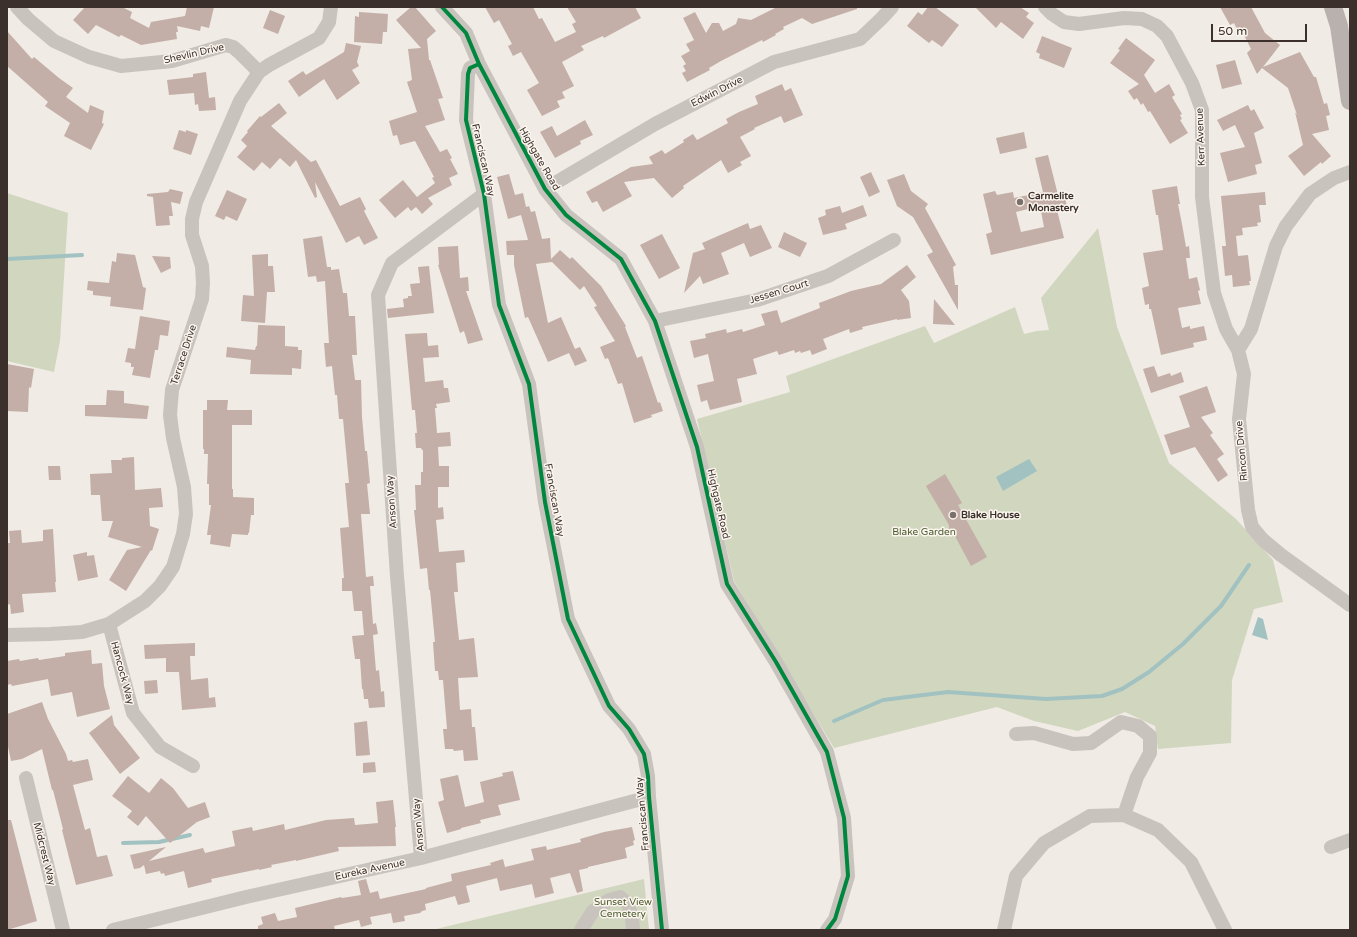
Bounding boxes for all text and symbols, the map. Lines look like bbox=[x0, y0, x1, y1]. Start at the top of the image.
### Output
scale bar bbox=[1213, 16, 1309, 42]
text: 50 m bbox=[1218, 24, 1247, 38]
street label: Shevlin Drive bbox=[163, 41, 225, 67]
street label: Edwin Drive bbox=[689, 74, 745, 110]
street label: Kerr Avenue bbox=[1194, 108, 1208, 166]
street label: Franciscan Way bbox=[469, 122, 497, 198]
street label: Highgate Road bbox=[516, 125, 562, 193]
place label: Carmelite Monastery bbox=[1028, 190, 1079, 214]
marker: Carmelite Monastery bbox=[1015, 197, 1025, 207]
street label: Jessen Court bbox=[748, 277, 810, 307]
street label: Terrace Drive bbox=[169, 323, 199, 387]
street label: Rincon Drive bbox=[1233, 420, 1251, 482]
street label: Franciscan Way bbox=[542, 462, 566, 538]
street label: Highgate Road bbox=[704, 468, 732, 540]
street label: Anson Way bbox=[384, 475, 400, 529]
place label: Blake House bbox=[961, 509, 1020, 521]
marker: Blake House bbox=[948, 510, 958, 520]
park label: Blake Garden bbox=[892, 526, 956, 538]
street label: Hancock Way bbox=[108, 640, 136, 706]
street label: Franciscan Way bbox=[634, 777, 652, 851]
street label: Anson Way bbox=[411, 798, 427, 852]
street label: Midcrest Way bbox=[30, 821, 58, 887]
street label: Eureka Avenue bbox=[334, 857, 406, 883]
park label: Sunset View Cemetery bbox=[594, 896, 652, 920]

